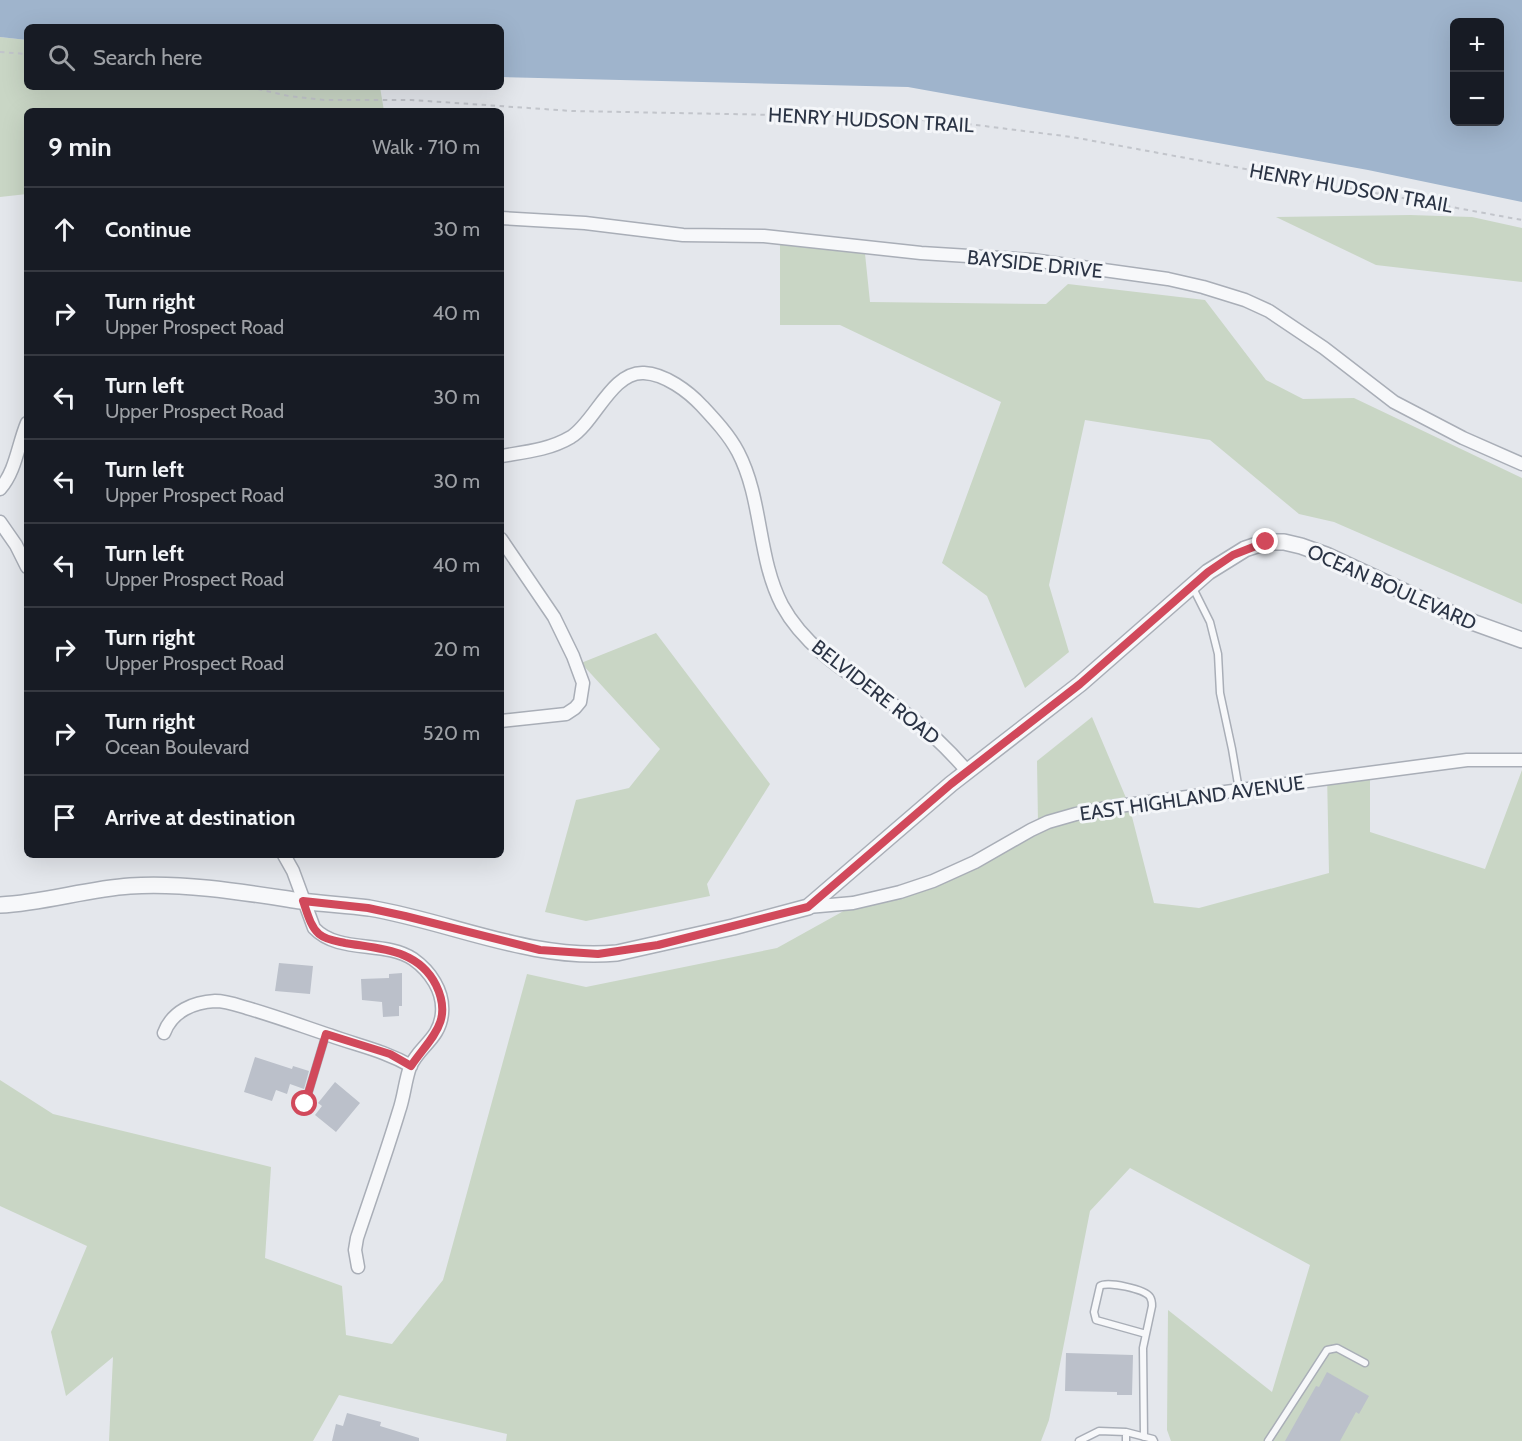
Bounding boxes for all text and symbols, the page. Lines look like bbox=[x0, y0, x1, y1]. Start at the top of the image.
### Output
map controls bbox=[1450, 18, 1504, 126]
button: + bbox=[1450, 18, 1504, 72]
search box bbox=[24, 24, 504, 90]
icon: search bbox=[45, 41, 78, 74]
text: Search here bbox=[93, 44, 202, 71]
button: − bbox=[1450, 72, 1504, 126]
street label: HENRY HUDSON TRAIL bbox=[768, 103, 974, 137]
text: 9 min bbox=[48, 131, 112, 163]
text: Walk · 710 m bbox=[372, 135, 480, 159]
street label: HENRY HUDSON TRAIL bbox=[1248, 158, 1454, 218]
icon: ahead bbox=[48, 213, 81, 246]
text: Continue bbox=[105, 216, 191, 243]
text: 30 m bbox=[433, 217, 480, 241]
street label: BAYSIDE DRIVE bbox=[966, 245, 1104, 283]
text: Turn right bbox=[105, 288, 195, 315]
icon: right bbox=[48, 297, 81, 330]
text: 40 m bbox=[432, 301, 480, 325]
text: Upper Prospect Road bbox=[105, 315, 284, 339]
text: Turn left bbox=[105, 372, 184, 399]
icon: left bbox=[48, 381, 81, 414]
text: 30 m bbox=[433, 385, 480, 409]
text: Upper Prospect Road bbox=[105, 399, 284, 423]
text: Turn left bbox=[105, 456, 184, 483]
icon: left bbox=[48, 465, 81, 498]
text: 30 m bbox=[433, 469, 480, 493]
text: Upper Prospect Road bbox=[105, 483, 284, 507]
route end bbox=[1252, 528, 1278, 554]
street label: OCEAN BOULEVARD bbox=[1304, 539, 1480, 635]
text: Turn left bbox=[105, 540, 184, 567]
icon: left bbox=[48, 549, 81, 582]
text: 40 m bbox=[432, 553, 480, 577]
text: Upper Prospect Road bbox=[105, 567, 284, 591]
text: Turn right bbox=[105, 624, 195, 651]
icon: right bbox=[48, 633, 81, 666]
street label: BELVIDERE ROAD bbox=[807, 635, 945, 749]
text: 20 m bbox=[434, 637, 480, 661]
text: Upper Prospect Road bbox=[105, 651, 284, 675]
text: Turn right bbox=[105, 708, 195, 735]
icon: right bbox=[48, 717, 81, 750]
text: 520 m bbox=[423, 721, 480, 745]
text: Ocean Boulevard bbox=[105, 735, 249, 759]
street label: EAST HIGHLAND AVENUE bbox=[1078, 770, 1306, 826]
icon: arrive bbox=[48, 801, 81, 834]
text: Arrive at destination bbox=[105, 804, 295, 831]
route start bbox=[291, 1090, 317, 1116]

